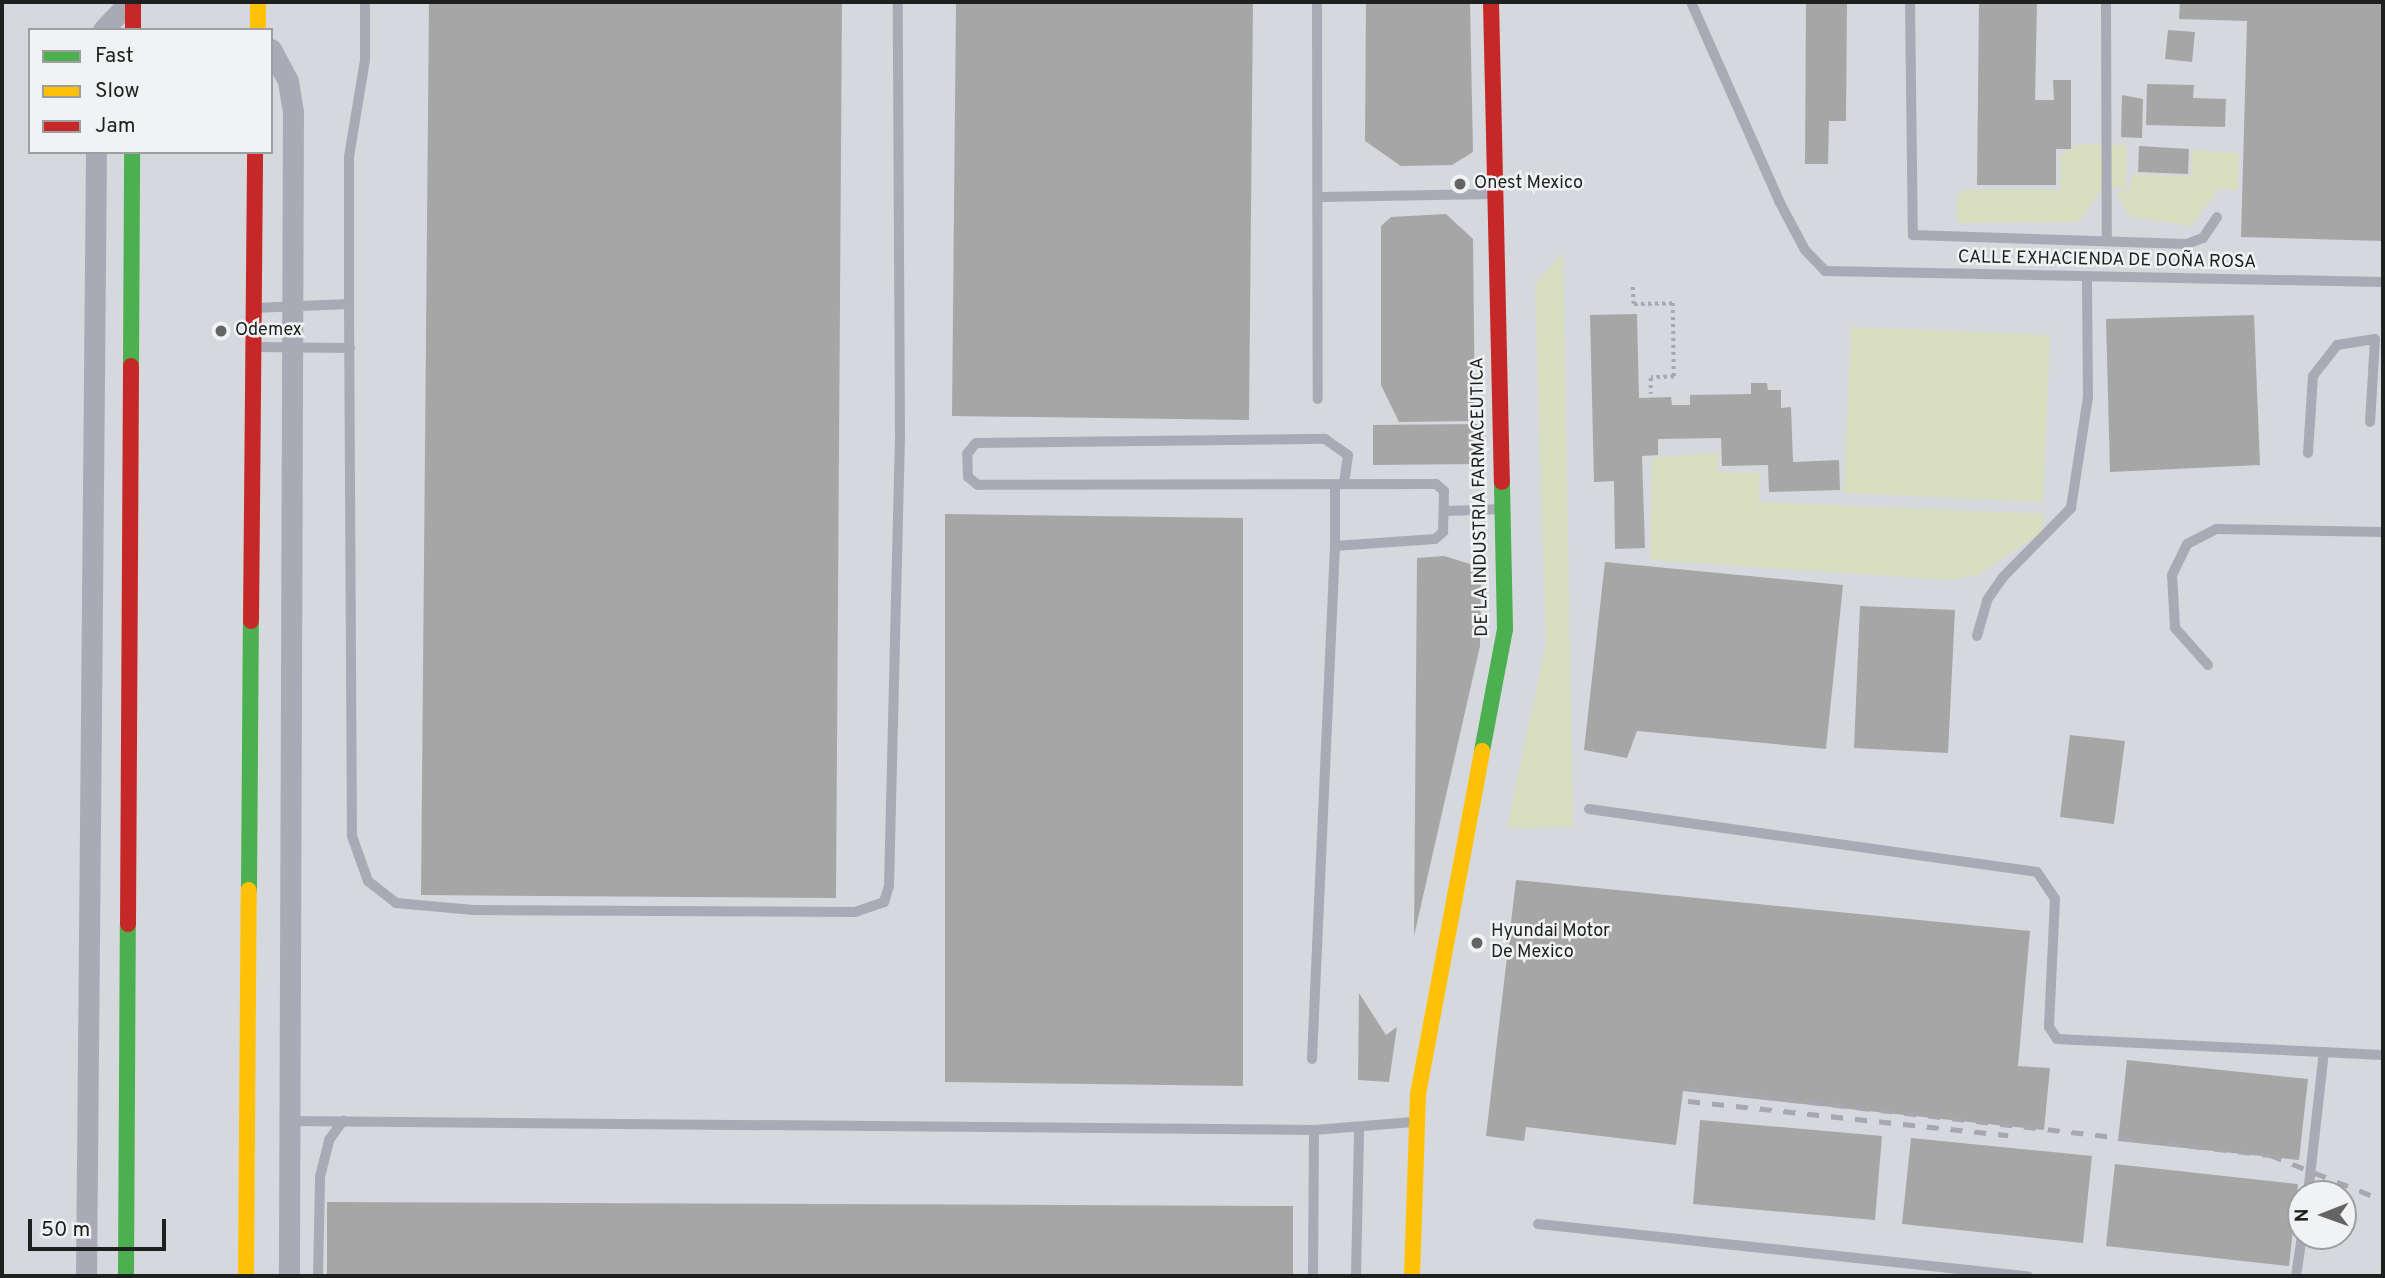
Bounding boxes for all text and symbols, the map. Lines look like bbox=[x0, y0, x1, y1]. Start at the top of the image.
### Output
legend bbox=[28, 28, 273, 154]
text: Fast bbox=[95, 43, 134, 70]
text: Slow bbox=[95, 78, 140, 105]
text: Jam bbox=[95, 113, 136, 140]
place label: Onest Mexico bbox=[1474, 173, 1583, 195]
marker: Onest Mexico bbox=[1452, 176, 1468, 192]
street label: CALLE EXHACIENDA DE DOÑA ROSA bbox=[1957, 248, 2257, 274]
place label: Odemex bbox=[235, 320, 302, 342]
marker: Odemex bbox=[213, 323, 229, 339]
street label: DE LA INDUSTRIA FARMACEUTICA bbox=[1468, 356, 1494, 638]
place label: Hyundai Motor De Mexico bbox=[1491, 922, 1610, 964]
marker: Hyundai Motor De Mexico bbox=[1469, 935, 1485, 951]
north arrow bbox=[2287, 1180, 2357, 1250]
scale bar bbox=[32, 1204, 170, 1248]
text: N bbox=[2291, 1208, 2315, 1222]
text: 50 m bbox=[41, 1217, 90, 1244]

